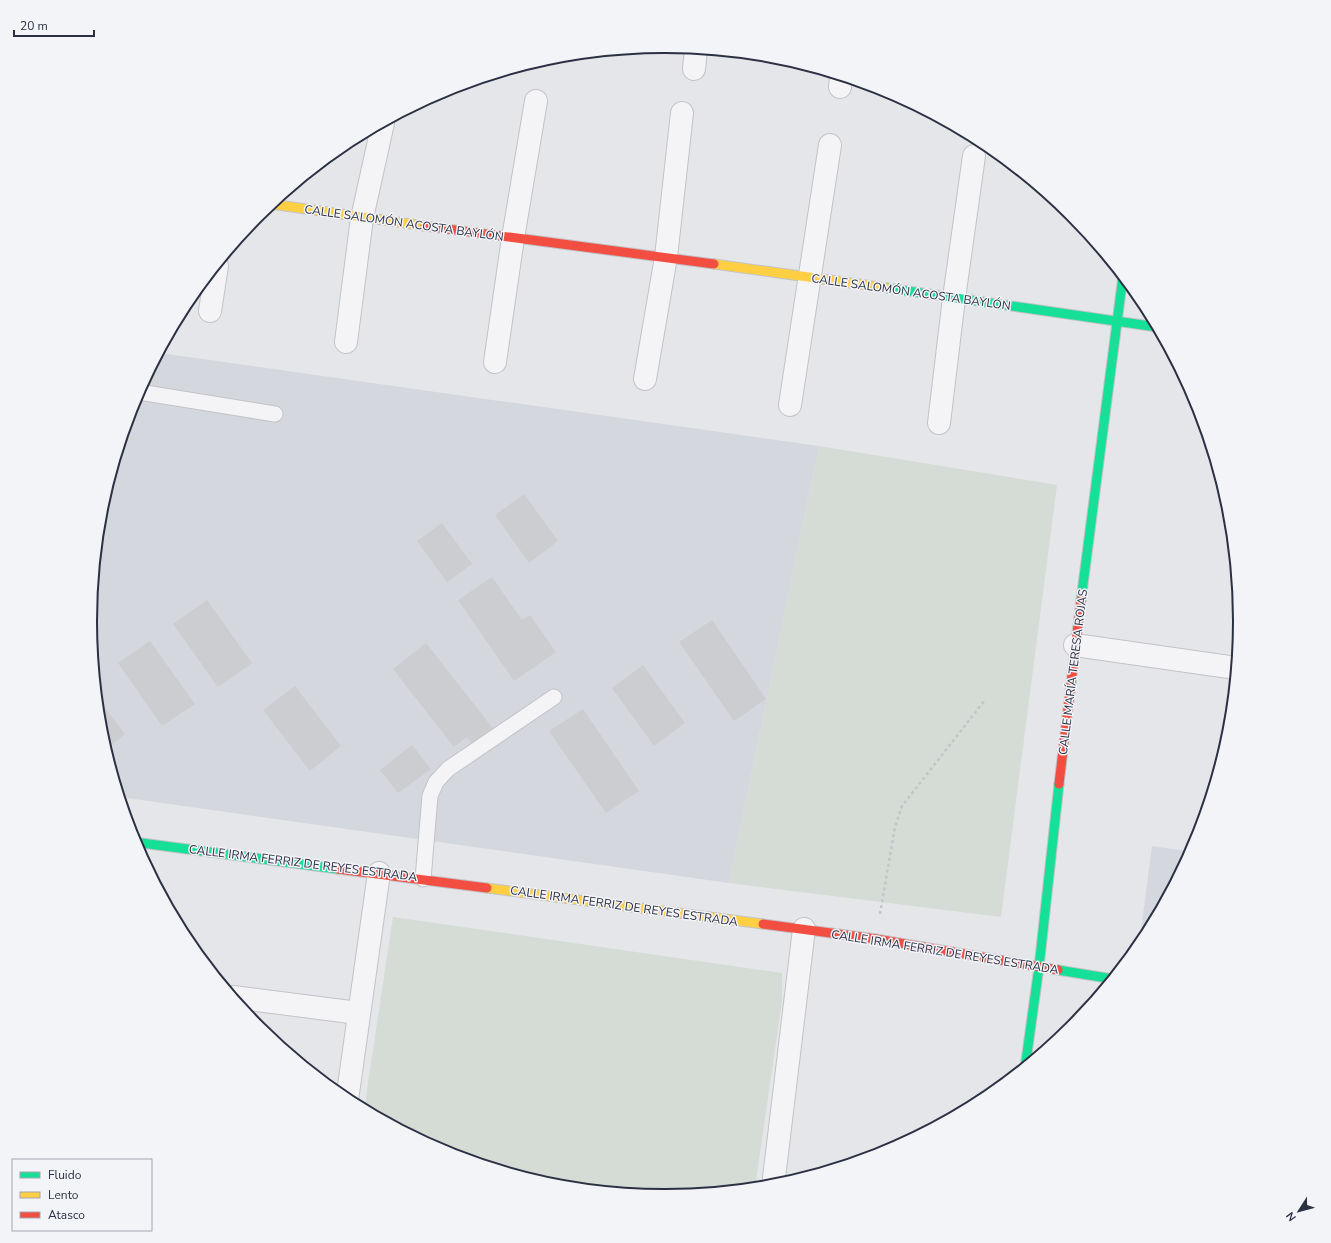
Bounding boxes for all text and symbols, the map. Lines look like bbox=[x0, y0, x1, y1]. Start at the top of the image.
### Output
scale bar bbox=[14, 12, 94, 38]
text: 20 m bbox=[20, 18, 48, 34]
street label: CALLE SALOMÓN ACOSTA BAYLÓN bbox=[303, 201, 505, 245]
street label: CALLE SALOMÓN ACOSTA BAYLÓN bbox=[810, 270, 1012, 314]
street label: CALLE MARÍA TERESA ROJAS bbox=[1055, 588, 1091, 756]
street label: CALLE IRMA FERRIZ DE REYES ESTRADA bbox=[188, 841, 418, 885]
street label: CALLE IRMA FERRIZ DE REYES ESTRADA bbox=[509, 882, 739, 930]
street label: CALLE IRMA FERRIZ DE REYES ESTRADA bbox=[830, 926, 1060, 978]
legend bbox=[12, 1159, 152, 1231]
text: Fluido bbox=[48, 1167, 82, 1183]
text: Lento bbox=[48, 1187, 79, 1203]
north arrow bbox=[1279, 1191, 1319, 1231]
text: Atasco bbox=[48, 1207, 85, 1223]
text: N bbox=[1283, 1209, 1300, 1224]

